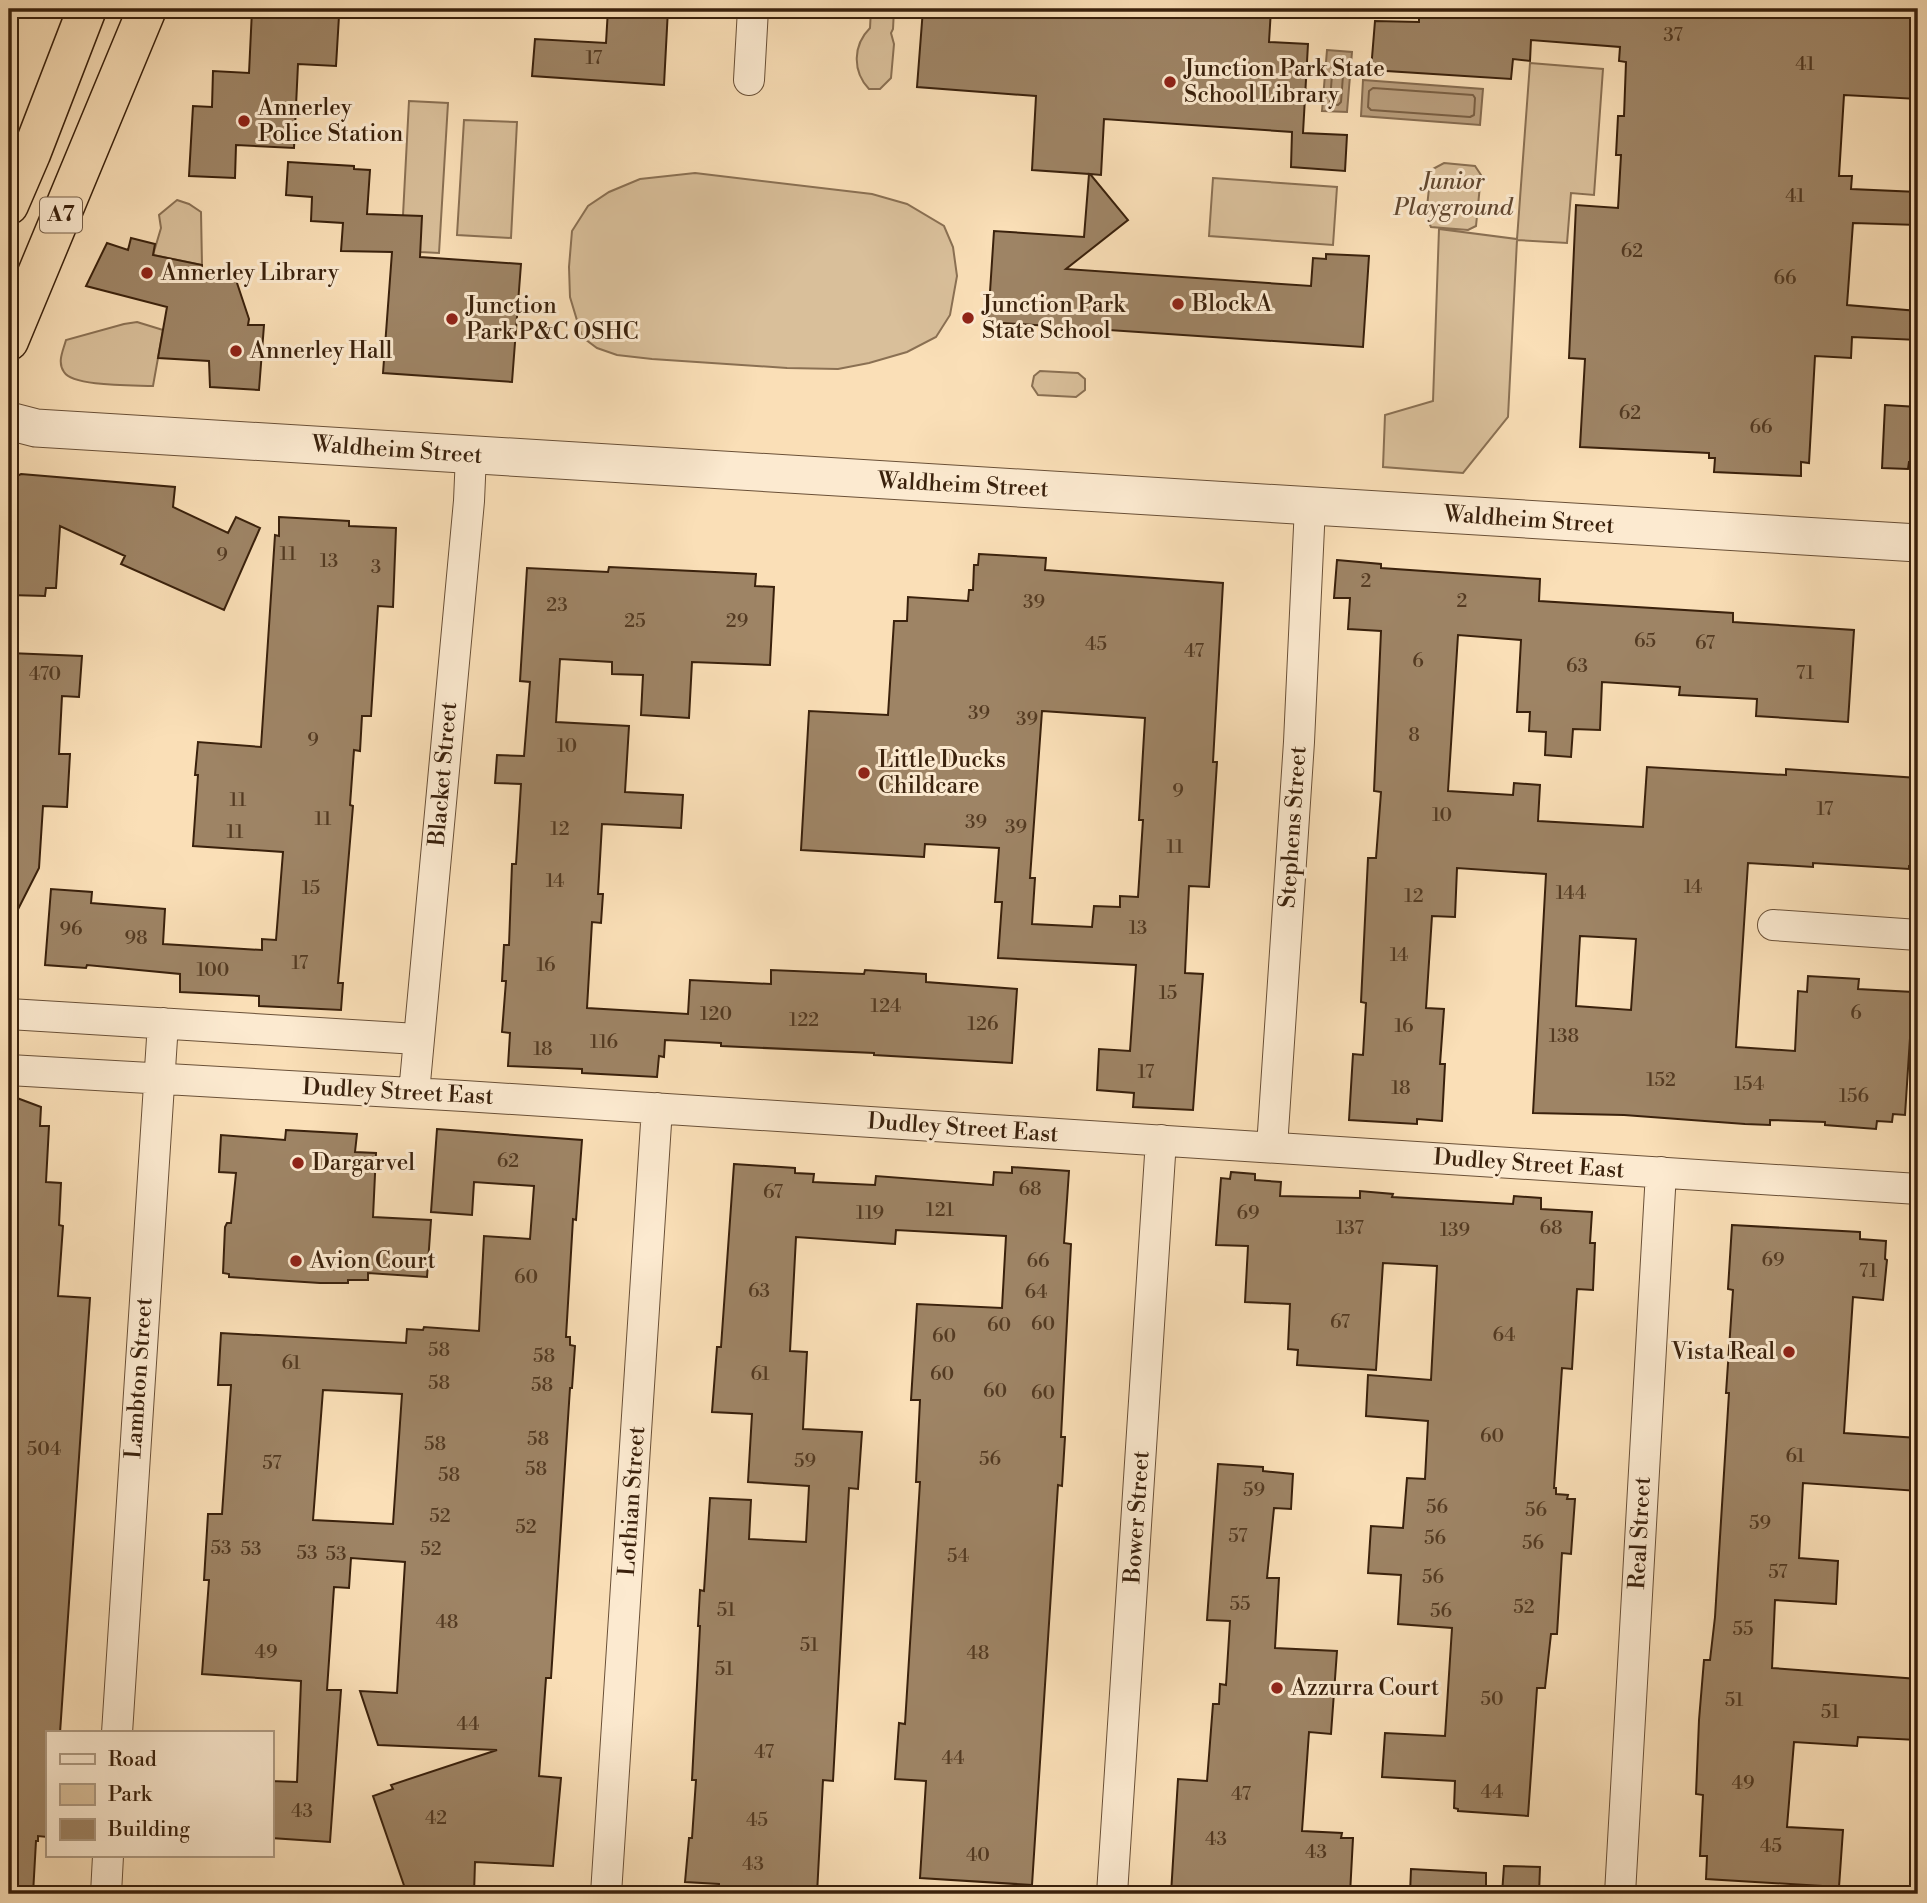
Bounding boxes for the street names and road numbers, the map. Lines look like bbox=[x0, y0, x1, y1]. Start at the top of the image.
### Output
road number: A7 bbox=[40, 198, 82, 232]
street label: Waldheim Street bbox=[310, 430, 483, 470]
street label: Waldheim Street bbox=[876, 466, 1049, 503]
street label: Waldheim Street bbox=[1442, 500, 1615, 540]
street label: Blacket Street bbox=[423, 701, 463, 848]
street label: Stephens Street bbox=[1273, 745, 1313, 909]
street label: Dudley Street East bbox=[302, 1073, 494, 1111]
street label: Dudley Street East bbox=[867, 1107, 1059, 1149]
street label: Dudley Street East bbox=[1433, 1143, 1625, 1185]
street label: Lambton Street bbox=[119, 1296, 159, 1460]
street label: Lothian Street bbox=[613, 1425, 651, 1577]
street label: Bower Street bbox=[1118, 1450, 1156, 1585]
street label: Real Street bbox=[1623, 1476, 1657, 1590]

